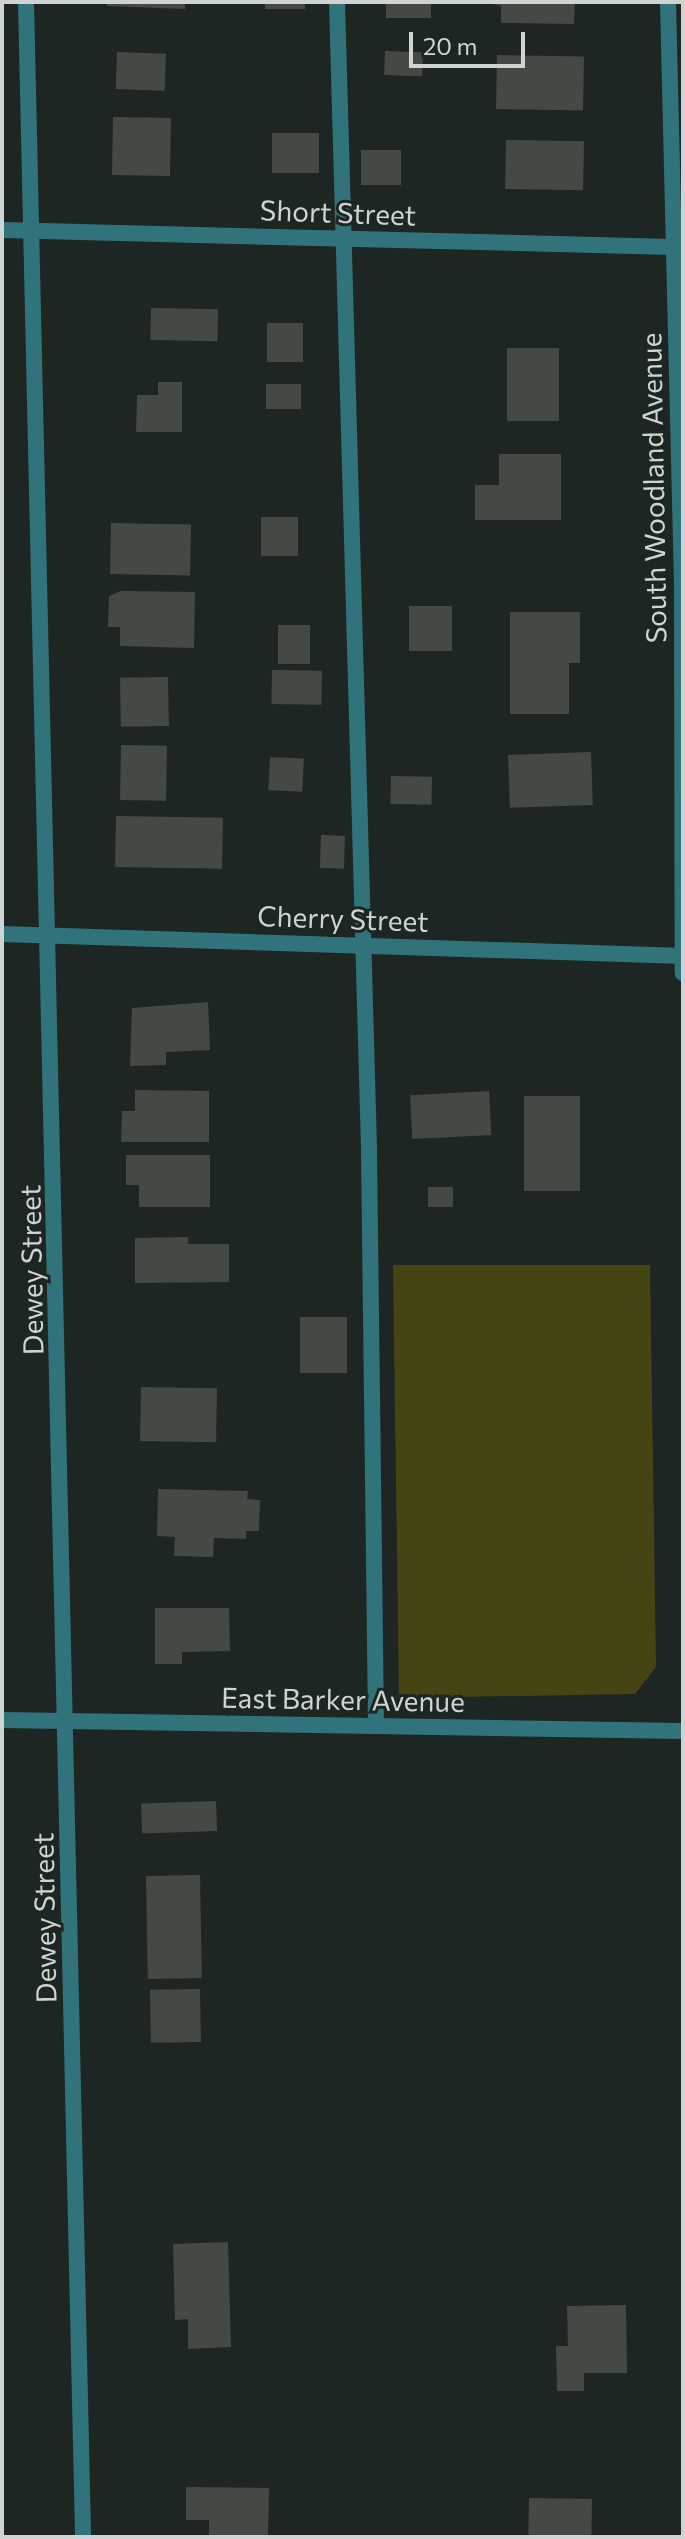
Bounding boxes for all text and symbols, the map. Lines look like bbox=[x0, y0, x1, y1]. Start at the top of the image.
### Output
scale bar bbox=[413, 16, 529, 66]
text: 20 m bbox=[423, 31, 477, 60]
street label: Short Street bbox=[259, 192, 417, 232]
street label: South Woodland Avenue bbox=[633, 332, 673, 644]
street label: Cherry Street bbox=[257, 898, 429, 938]
street label: Dewey Street bbox=[13, 1185, 49, 1355]
street label: East Barker Avenue bbox=[221, 1680, 465, 1718]
street label: Dewey Street bbox=[26, 1833, 62, 2003]

